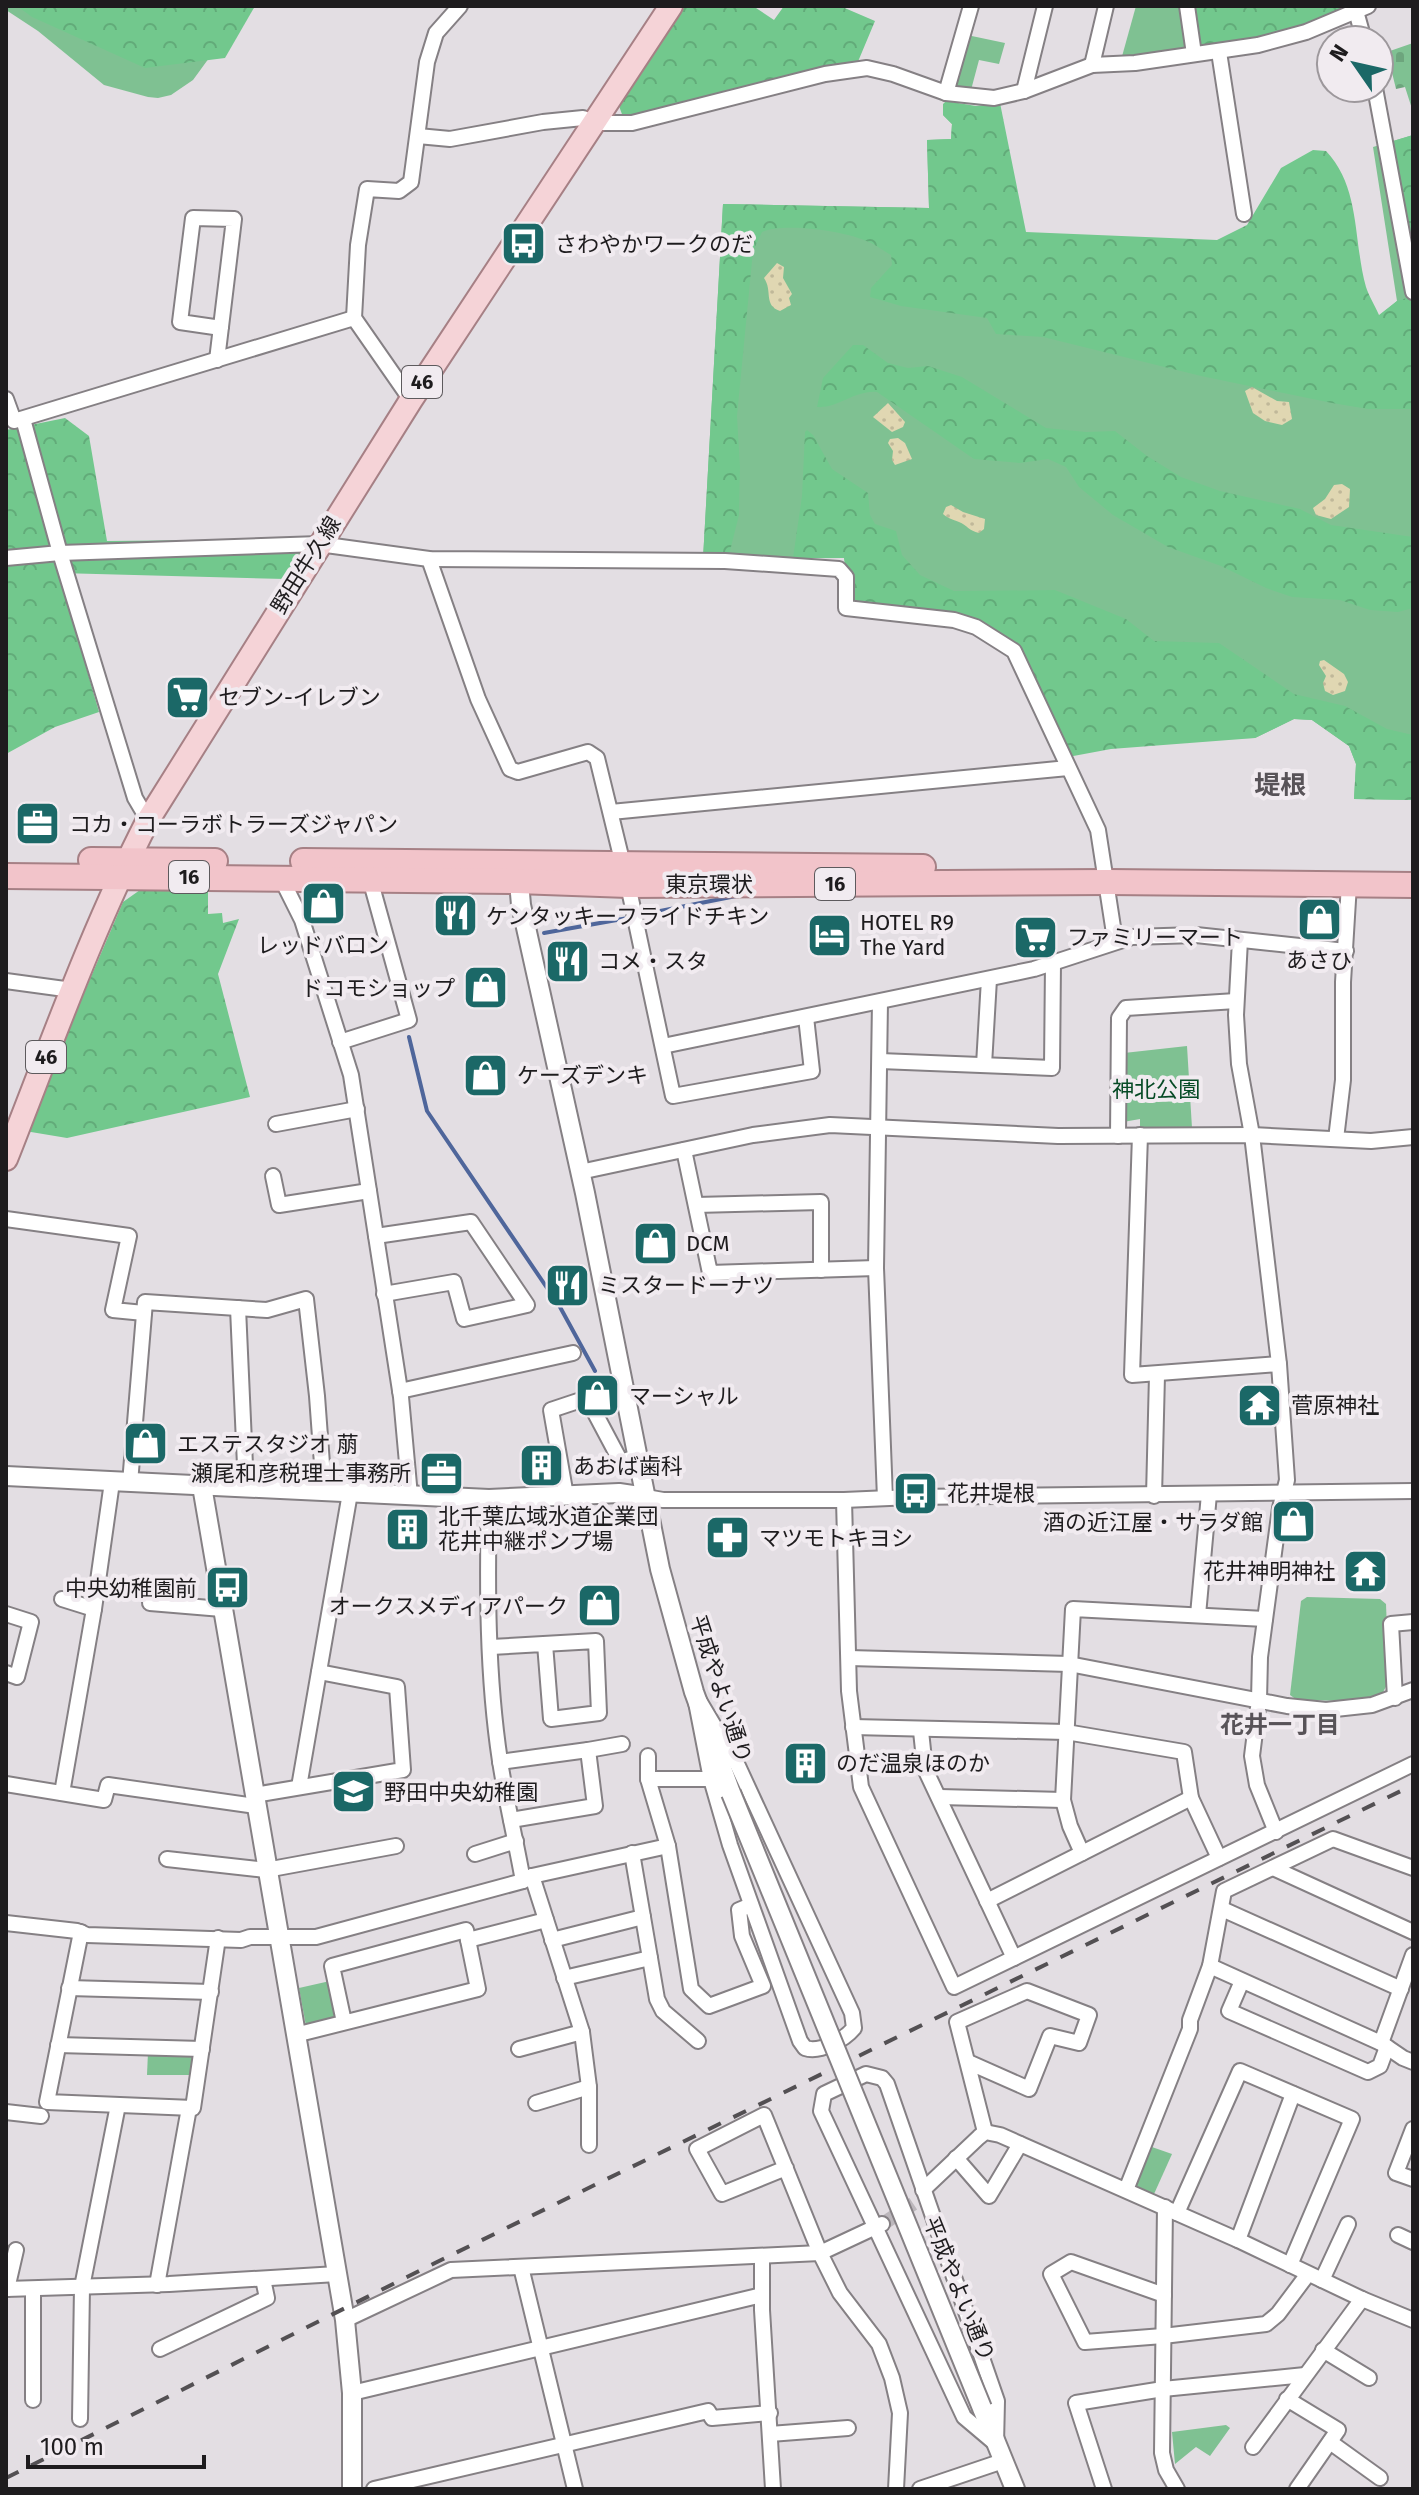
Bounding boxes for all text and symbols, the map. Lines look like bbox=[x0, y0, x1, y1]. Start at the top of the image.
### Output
north arrow bbox=[1315, 24, 1395, 104]
text: N bbox=[1324, 39, 1354, 67]
bus stop icon: さわやかワークのだ bbox=[500, 220, 548, 268]
place label: さわやかワークのだ bbox=[555, 231, 753, 258]
road number: 46 bbox=[402, 366, 442, 398]
street label: 野田牛久線 bbox=[265, 511, 347, 619]
supermarket icon: セブン-イレブン bbox=[163, 673, 211, 721]
place label: セブン-イレブン bbox=[218, 684, 381, 711]
district label: 堤根 bbox=[1254, 770, 1306, 801]
office icon: コカ・コーラボトラーズジャパン bbox=[14, 800, 62, 848]
place label: コカ・コーラボトラーズジャパン bbox=[69, 811, 398, 838]
road number: 16 bbox=[169, 861, 209, 893]
road number: 16 bbox=[815, 868, 855, 900]
street label: 東京環状 bbox=[665, 871, 753, 898]
shop icon: レッドバロン bbox=[299, 880, 347, 928]
restaurant icon: ケンタッキーフライドチキン bbox=[431, 892, 479, 940]
shop icon: あさひ bbox=[1295, 895, 1343, 943]
place label: ケンタッキーフライドチキン bbox=[486, 903, 769, 930]
place label: HOTEL R9 The Yard bbox=[860, 909, 954, 961]
hotel icon: HOTEL R9 The Yard bbox=[805, 911, 853, 959]
supermarket icon: ファミリーマート bbox=[1012, 913, 1060, 961]
place label: ファミリーマート bbox=[1067, 924, 1243, 951]
place label: レッドバロン bbox=[257, 932, 389, 959]
restaurant icon: コメ・スタ bbox=[543, 937, 591, 985]
place label: あさひ bbox=[1286, 947, 1352, 974]
place label: コメ・スタ bbox=[598, 948, 708, 975]
shop icon: ドコモショップ bbox=[462, 964, 510, 1012]
place label: ドコモショップ bbox=[301, 975, 455, 1002]
road number: 46 bbox=[26, 1041, 66, 1073]
shop icon: ケーズデンキ bbox=[462, 1051, 510, 1099]
place label: ケーズデンキ bbox=[517, 1062, 648, 1089]
park label: 神北公園 bbox=[1112, 1076, 1200, 1103]
shop icon: DCM bbox=[631, 1219, 679, 1267]
place label: DCM bbox=[686, 1230, 730, 1257]
restaurant icon: ミスタードーナツ bbox=[543, 1261, 591, 1309]
place label: ミスタードーナツ bbox=[598, 1272, 774, 1299]
shop icon: マーシャル bbox=[574, 1372, 622, 1420]
temple icon: 菅原神社 bbox=[1236, 1381, 1284, 1429]
place label: マーシャル bbox=[629, 1383, 739, 1410]
place label: 菅原神社 bbox=[1291, 1392, 1379, 1419]
shop icon: エステスタジオ 萠 bbox=[122, 1420, 170, 1468]
place label: エステスタジオ 萠 bbox=[177, 1431, 359, 1458]
building icon: あおば歯科 bbox=[518, 1442, 566, 1490]
office icon: 瀬尾和彦税理士事務所 bbox=[418, 1449, 466, 1497]
place label: あおば歯科 bbox=[573, 1453, 683, 1480]
place label: 瀬尾和彦税理士事務所 bbox=[191, 1460, 411, 1487]
bus stop icon: 花井堤根 bbox=[892, 1469, 940, 1517]
place label: 花井堤根 bbox=[947, 1480, 1035, 1507]
shop icon: 酒の近江屋・サラダ館 bbox=[1270, 1498, 1318, 1546]
place label: 北千葉広域水道企業団 花井中継ポンプ場 bbox=[438, 1503, 658, 1555]
building icon: 北千葉広域水道企業団 花井中継ポンプ場 bbox=[383, 1505, 431, 1553]
place label: 酒の近江屋・サラダ館 bbox=[1043, 1509, 1263, 1536]
pharmacy icon: マツモトキヨシ bbox=[704, 1514, 752, 1562]
place label: マツモトキヨシ bbox=[759, 1525, 913, 1552]
temple icon: 花井神明神社 bbox=[1342, 1547, 1390, 1595]
place label: 花井神明神社 bbox=[1203, 1558, 1335, 1585]
bus stop icon: 中央幼稚園前 bbox=[204, 1564, 252, 1612]
place label: 中央幼稚園前 bbox=[65, 1575, 197, 1602]
shop icon: オークスメディアパーク bbox=[575, 1582, 623, 1630]
place label: オークスメディアパーク bbox=[329, 1593, 568, 1620]
street label: 平成やよい通り bbox=[684, 1612, 758, 1766]
district label: 花井一丁目 bbox=[1220, 1711, 1340, 1739]
building icon: のだ温泉ほのか bbox=[781, 1739, 829, 1787]
place label: のだ温泉ほのか bbox=[836, 1750, 990, 1777]
school or university icon: 野田中央幼稚園 bbox=[329, 1768, 377, 1816]
place label: 野田中央幼稚園 bbox=[384, 1779, 538, 1806]
street label: 平成やよい通り bbox=[918, 2213, 1000, 2365]
scale bar bbox=[28, 2419, 204, 2469]
text: 100 m bbox=[40, 2433, 104, 2461]

